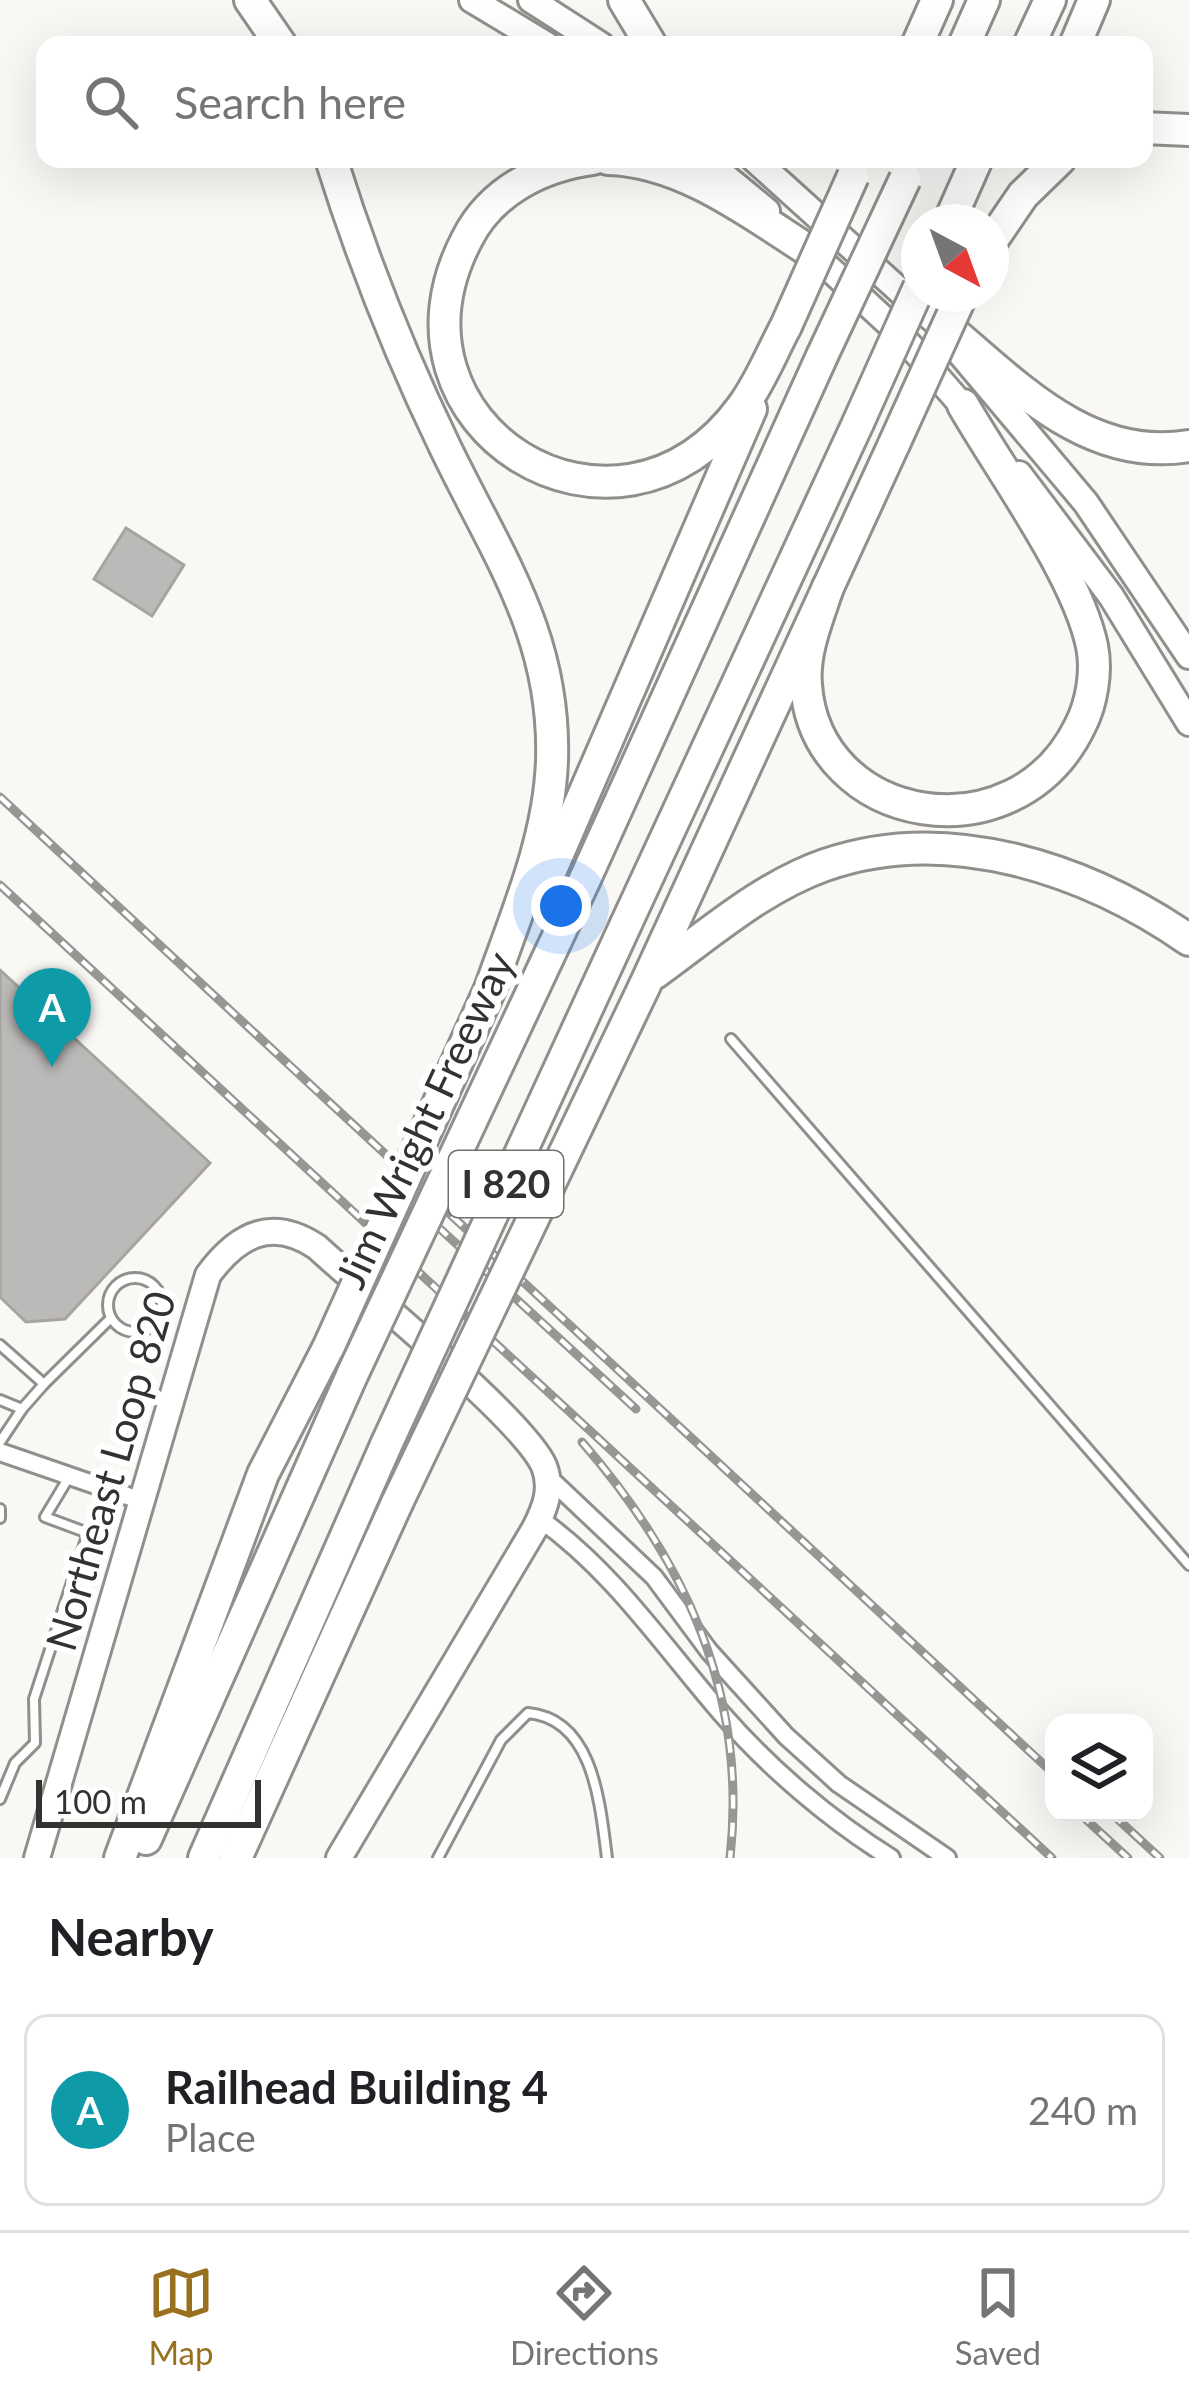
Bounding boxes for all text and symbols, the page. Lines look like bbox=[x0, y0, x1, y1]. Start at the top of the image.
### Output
search box bbox=[36, 36, 1153, 168]
icon: search bbox=[78, 69, 144, 135]
text: Search here bbox=[174, 75, 406, 129]
north arrow bbox=[901, 204, 1009, 312]
your location bbox=[531, 876, 591, 936]
street label: Jim Wright Freeway bbox=[324, 943, 524, 1296]
pin: A bbox=[13, 968, 91, 1067]
road number: I 820 bbox=[449, 1151, 563, 1217]
street label: Northeast Loop 820 bbox=[35, 1285, 185, 1656]
map controls bbox=[1045, 1714, 1153, 1822]
button: layers bbox=[1045, 1714, 1153, 1822]
scale bar bbox=[36, 1774, 261, 1827]
text: 100 m bbox=[54, 1781, 147, 1821]
text: Nearby bbox=[48, 1906, 214, 1967]
text: Railhead Building 4 bbox=[165, 2060, 548, 2114]
text: A bbox=[76, 2087, 104, 2133]
text: 240 m bbox=[1028, 2087, 1138, 2133]
text: Place bbox=[165, 2114, 256, 2160]
tab: Map bbox=[148, 2260, 214, 2372]
tab: Directions bbox=[510, 2260, 659, 2372]
tab: Saved bbox=[955, 2260, 1041, 2372]

